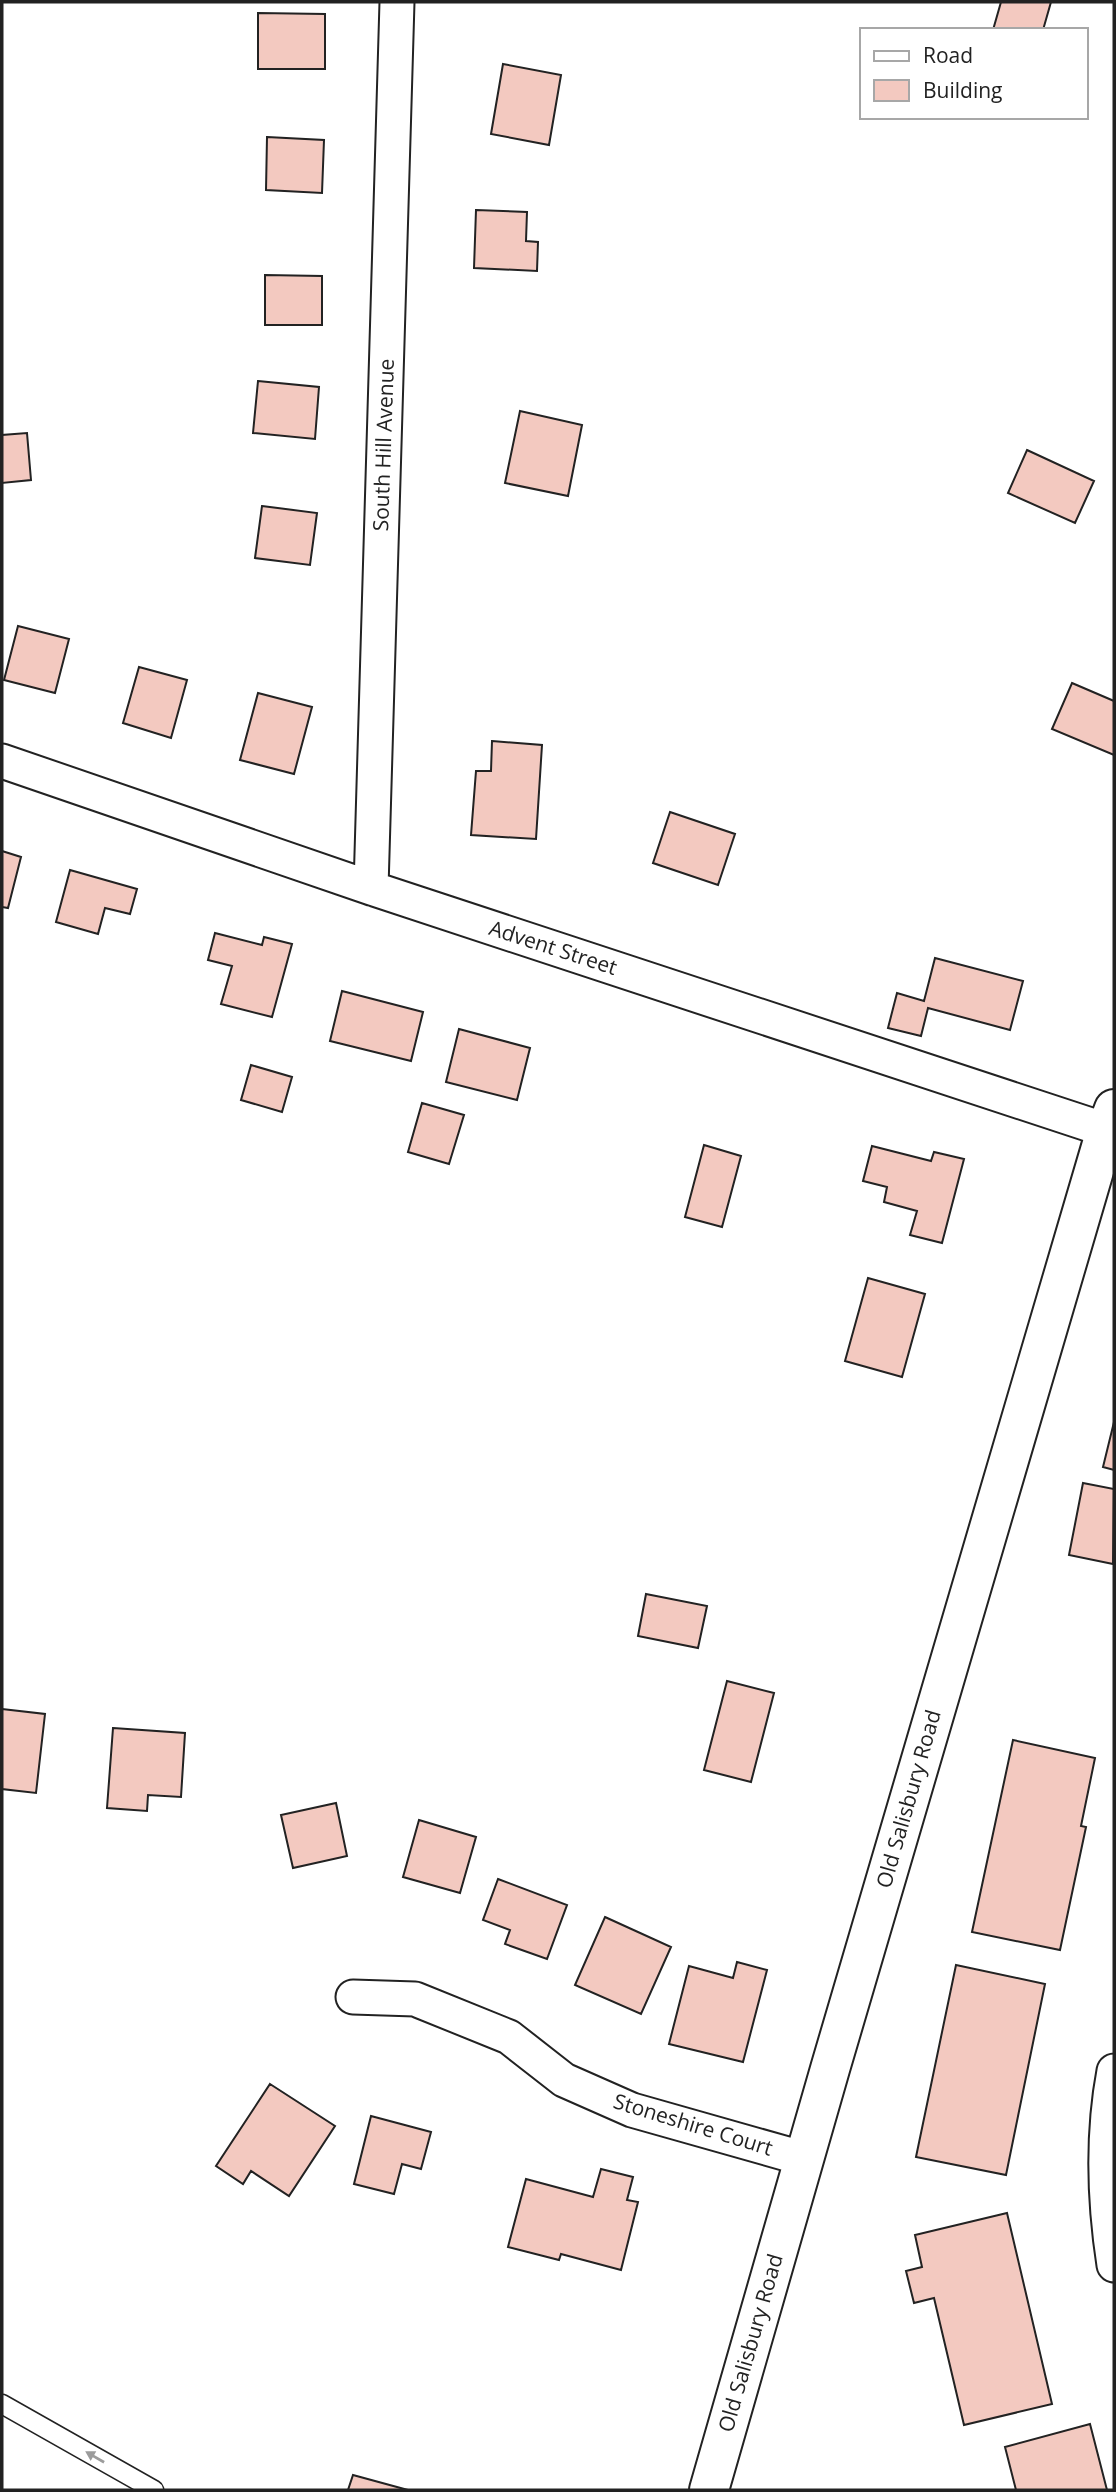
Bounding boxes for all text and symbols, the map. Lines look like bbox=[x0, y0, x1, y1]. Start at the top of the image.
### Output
legend bbox=[860, 28, 1088, 119]
text: Road bbox=[923, 41, 973, 69]
text: Building bbox=[923, 76, 1002, 104]
street label: South Hill Avenue bbox=[366, 358, 400, 532]
street label: Advent Street bbox=[486, 913, 621, 981]
street label: Old Salisbury Road bbox=[869, 1706, 947, 1891]
street label: Stoneshire Court bbox=[610, 2087, 776, 2162]
street label: Old Salisbury Road bbox=[711, 2250, 789, 2435]
one-way arrow bbox=[85, 2451, 104, 2463]

